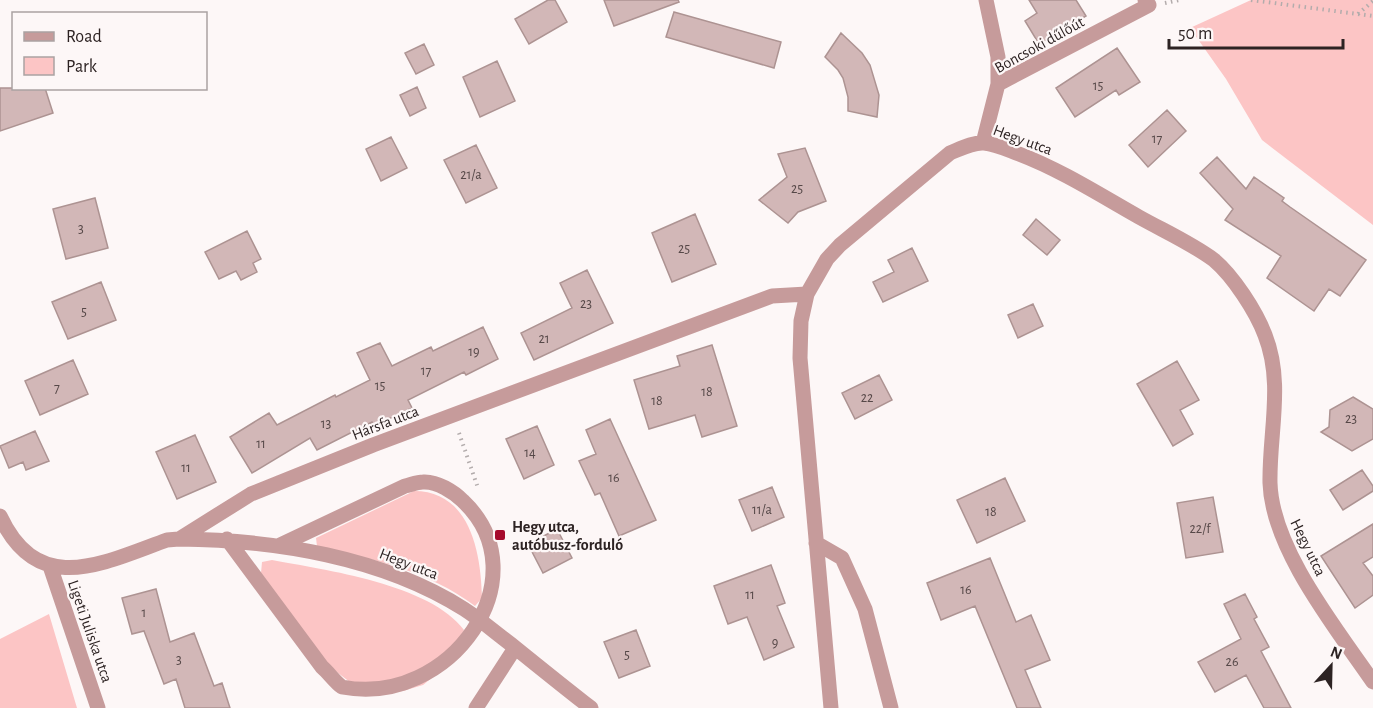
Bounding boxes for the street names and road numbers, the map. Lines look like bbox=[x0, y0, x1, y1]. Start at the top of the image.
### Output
street label: Boncsoki dűlőút bbox=[992, 14, 1087, 76]
street label: Hegy utca bbox=[991, 122, 1054, 159]
street label: Hársfa utca bbox=[350, 403, 421, 443]
street label: Hegy utca bbox=[1287, 516, 1329, 579]
street label: Hegy utca bbox=[377, 545, 440, 583]
street label: Ligeti Juliska utca bbox=[65, 578, 115, 685]

